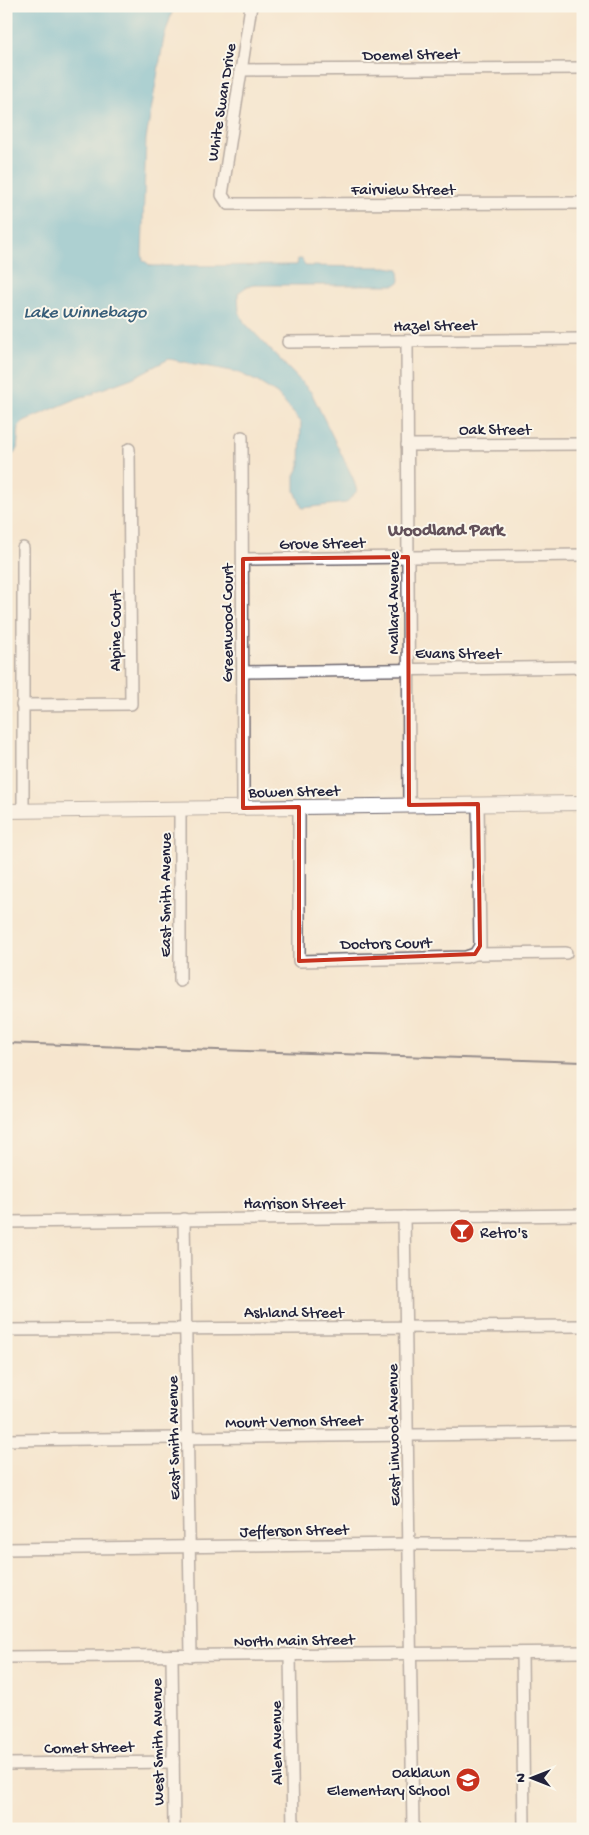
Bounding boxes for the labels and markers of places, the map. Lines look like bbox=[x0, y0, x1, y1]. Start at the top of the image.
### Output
bar icon: Retro's bbox=[449, 1218, 475, 1244]
place label: Retro's bbox=[480, 1225, 528, 1244]
place label: Oaklawn Elementary School bbox=[327, 1765, 450, 1802]
school or university icon: Oaklawn Elementary School bbox=[455, 1767, 481, 1793]

